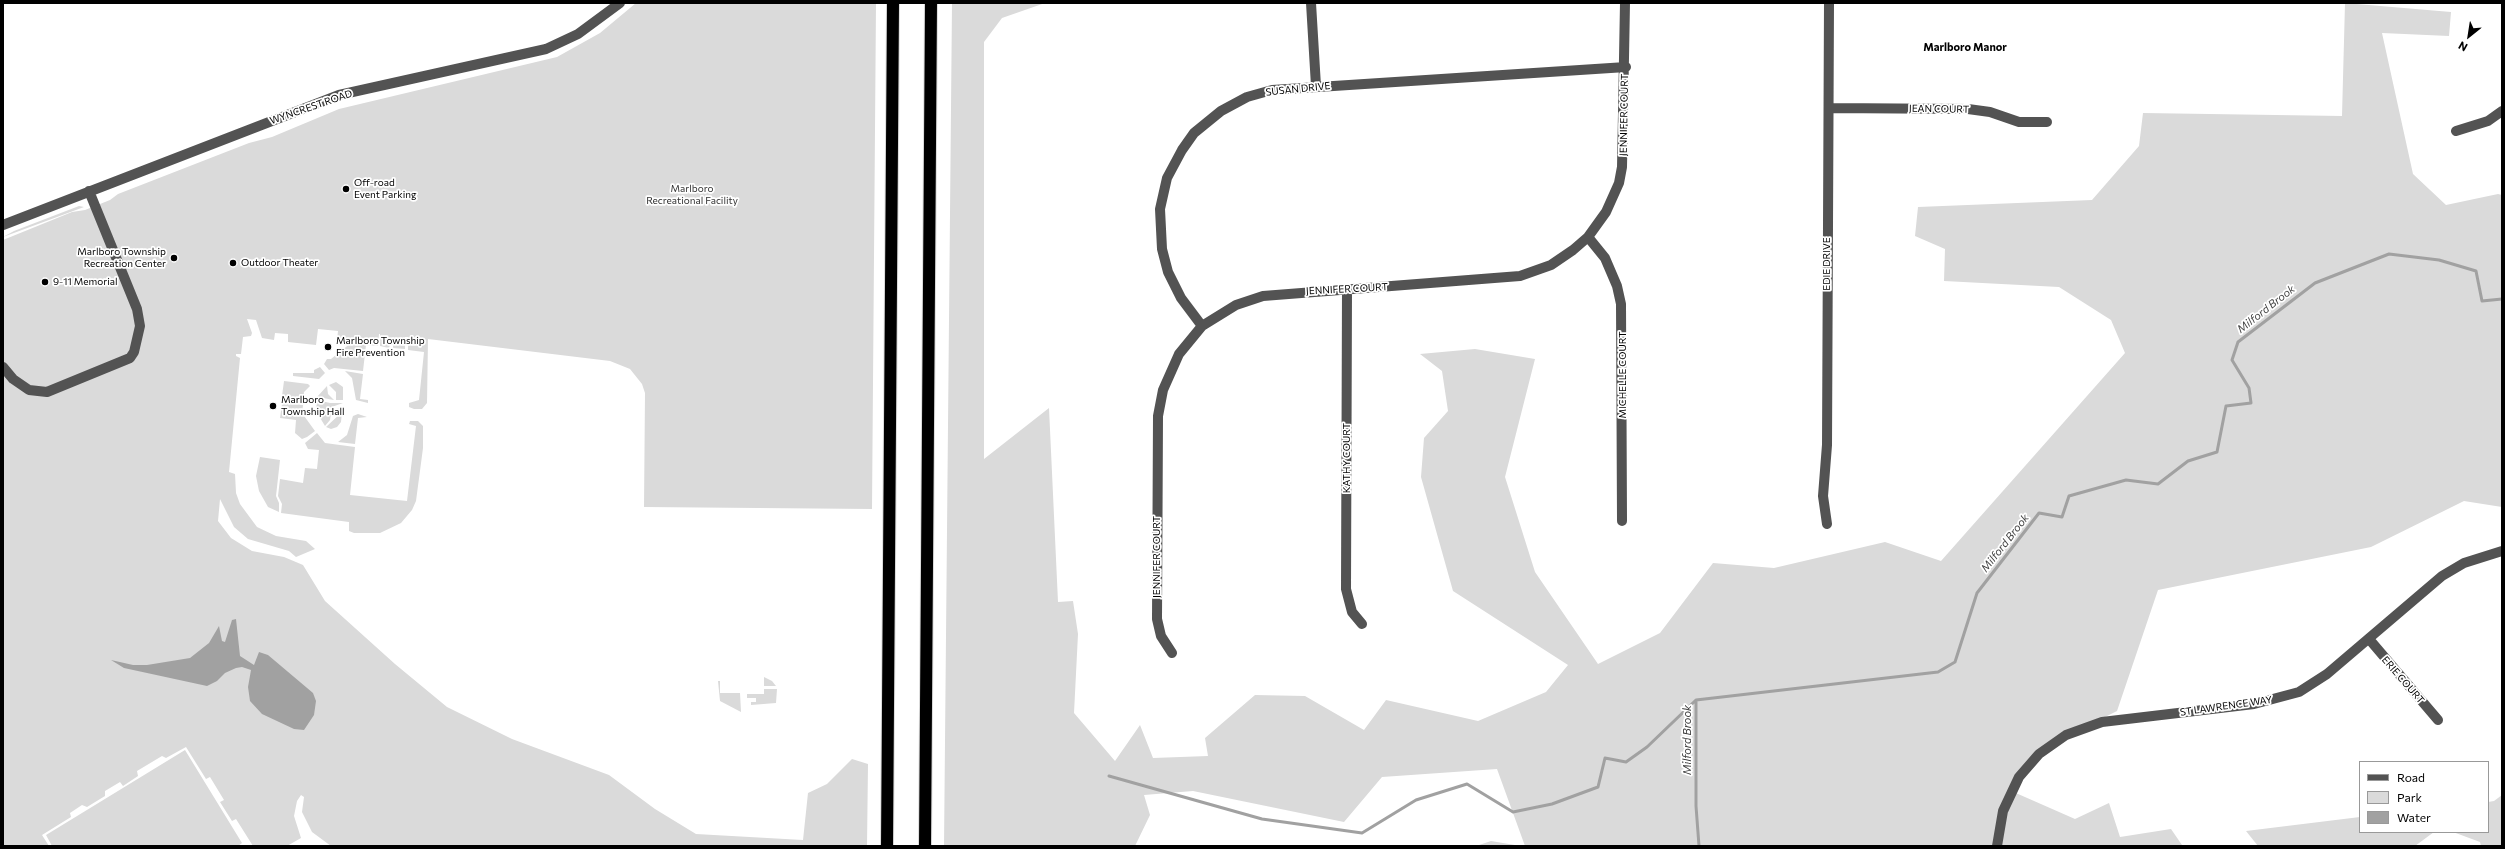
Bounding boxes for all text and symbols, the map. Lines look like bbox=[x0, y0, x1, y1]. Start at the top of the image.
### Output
north arrow bbox=[2449, 16, 2489, 56]
text: N bbox=[2456, 39, 2470, 55]
district label: Marlboro Manor bbox=[1923, 40, 2007, 54]
street label: JENNIFER COURT bbox=[1617, 74, 1631, 156]
street label: SUSAN DRIVE bbox=[1265, 80, 1331, 98]
street label: WYNCREST ROAD bbox=[268, 87, 354, 127]
street label: JEAN COURT bbox=[1909, 102, 1969, 116]
place label: Off-road Event Parking bbox=[354, 177, 416, 200]
park label: Marlboro Recreational Facility bbox=[646, 183, 738, 206]
marker: Off-road Event Parking bbox=[341, 184, 351, 194]
street label: EDIE DRIVE bbox=[1821, 237, 1833, 291]
place label: Marlboro Township Recreation Center bbox=[77, 246, 166, 270]
marker: Marlboro Township Recreation Center bbox=[169, 253, 179, 263]
place label: Outdoor Theater bbox=[241, 257, 318, 269]
marker: Outdoor Theater bbox=[228, 258, 238, 268]
place label: 9-11 Memorial bbox=[53, 276, 118, 288]
marker: 9-11 Memorial bbox=[40, 277, 50, 287]
street label: JENNIFER COURT bbox=[1306, 281, 1388, 297]
water label: Milford Brook bbox=[2234, 282, 2298, 336]
street label: MICHELLE COURT bbox=[1617, 331, 1629, 419]
place label: Marlboro Township Fire Prevention bbox=[336, 335, 425, 358]
marker: Marlboro Township Fire Prevention bbox=[323, 342, 333, 352]
place label: Marlboro Township Hall bbox=[281, 394, 345, 418]
marker: Marlboro Township Hall bbox=[268, 401, 278, 411]
street label: KATHY COURT bbox=[1341, 423, 1353, 493]
water label: Milford Brook bbox=[1978, 511, 2032, 575]
street label: JENNIFER COURT bbox=[1151, 516, 1163, 598]
street label: ERIE COURT bbox=[2379, 654, 2427, 706]
street label: ST LAWRENCE WAY bbox=[2179, 694, 2273, 718]
water label: Milford Brook bbox=[1680, 705, 1694, 775]
legend bbox=[2359, 761, 2489, 833]
text: Road bbox=[2397, 770, 2425, 784]
text: Park bbox=[2397, 790, 2422, 804]
text: Water bbox=[2397, 810, 2431, 824]

